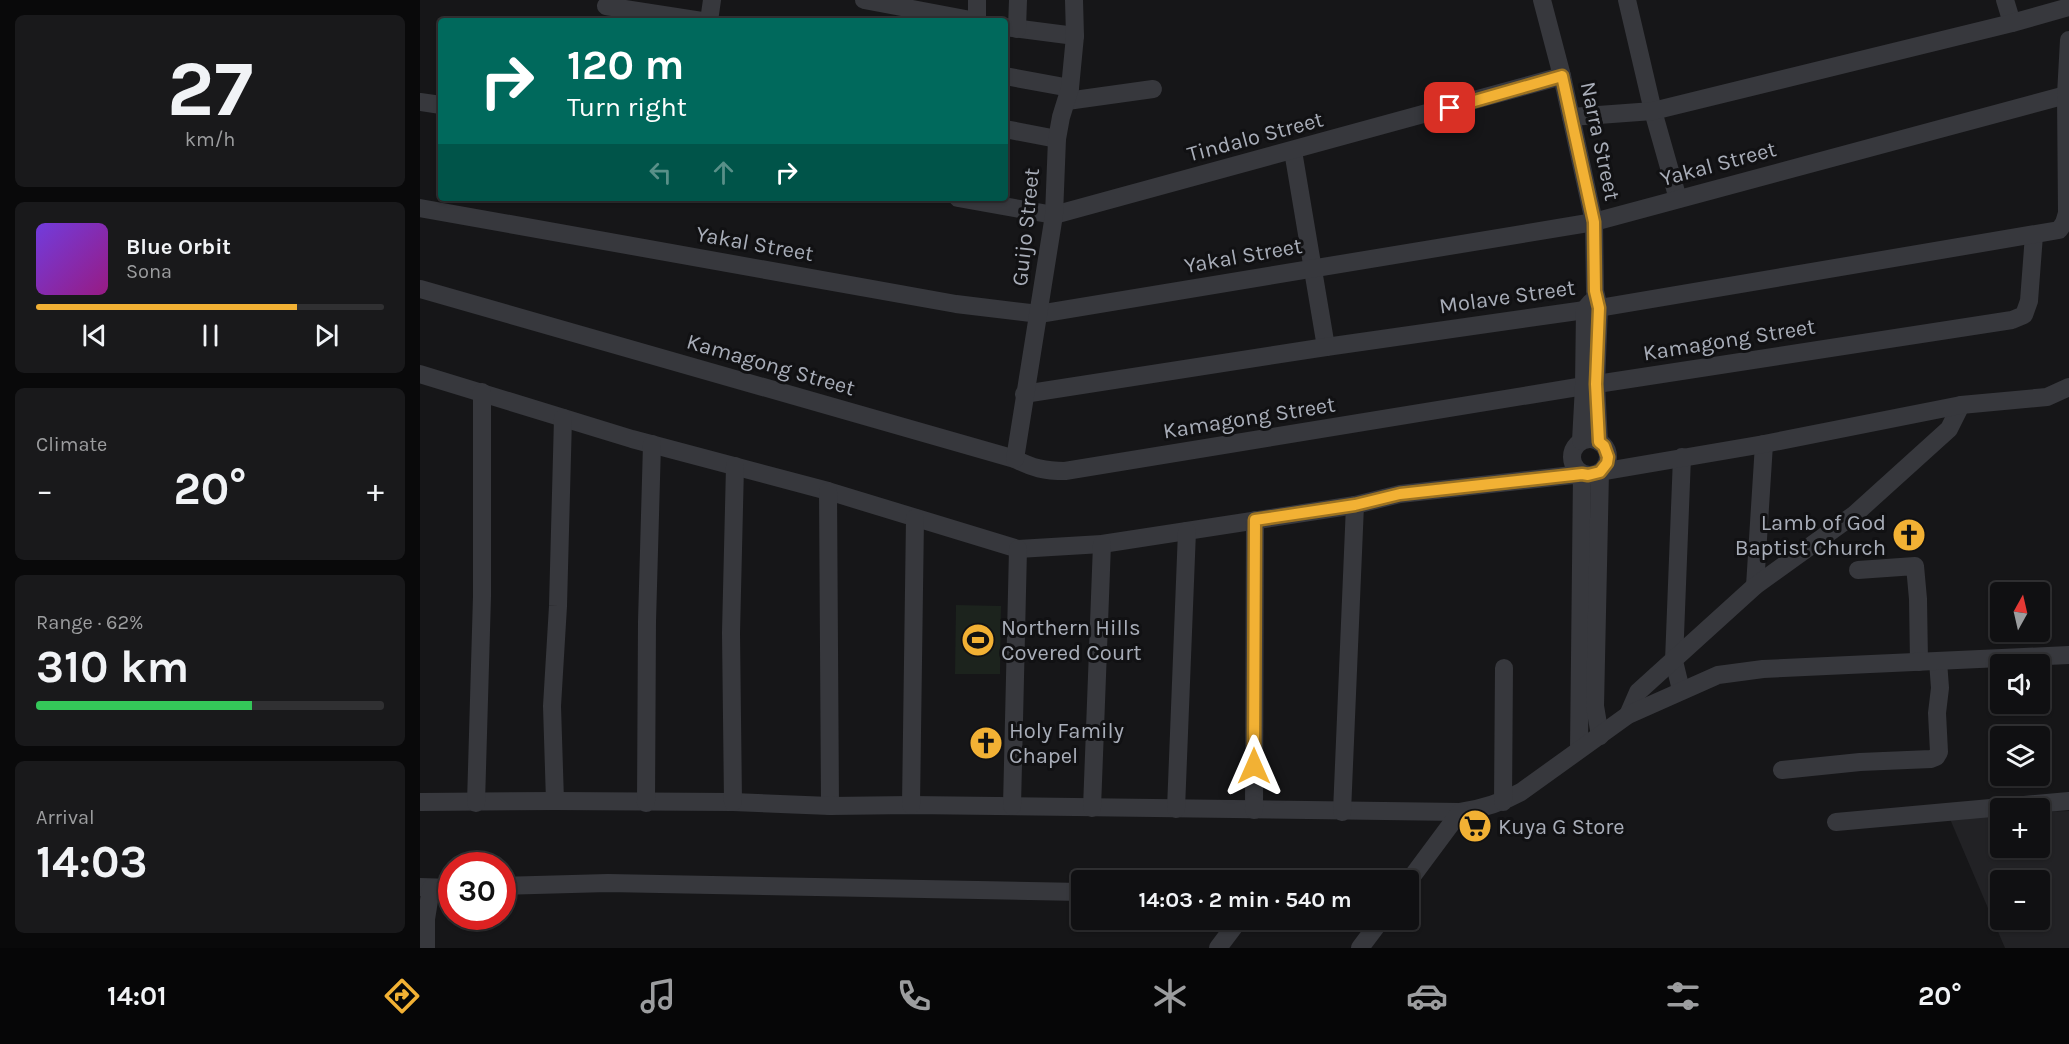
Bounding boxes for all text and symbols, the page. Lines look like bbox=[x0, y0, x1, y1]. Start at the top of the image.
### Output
text: 120 m bbox=[567, 40, 684, 90]
icon: right bbox=[468, 42, 546, 120]
text: 27 bbox=[167, 43, 253, 135]
street label: Narra Street bbox=[1575, 79, 1625, 203]
pin bbox=[1424, 82, 1475, 133]
text: Turn right bbox=[567, 91, 687, 123]
icon: arrive bbox=[1433, 91, 1466, 124]
street label: Tindalo Street bbox=[1184, 106, 1326, 168]
text: km/h bbox=[185, 128, 235, 151]
street label: Yakal Street bbox=[1657, 136, 1779, 192]
icon: left bbox=[644, 156, 677, 189]
icon: ahead bbox=[707, 156, 740, 189]
icon: right bbox=[770, 156, 803, 189]
street label: Guijo Street bbox=[1007, 167, 1045, 287]
street label: Yakal Street bbox=[694, 221, 816, 267]
street label: Yakal Street bbox=[1182, 233, 1304, 279]
text: Blue Orbit bbox=[126, 234, 231, 260]
text: Sona bbox=[126, 260, 172, 283]
street label: Molave Street bbox=[1438, 275, 1577, 319]
street label: Kamagong Street bbox=[1641, 314, 1817, 366]
icon: previous bbox=[78, 319, 111, 352]
icon: pause bbox=[194, 319, 227, 352]
icon: next bbox=[310, 319, 343, 352]
street label: Kamagong Street bbox=[684, 328, 858, 401]
street label: Kamagong Street bbox=[1161, 392, 1337, 444]
text: Climate bbox=[36, 433, 107, 456]
text: 20° bbox=[173, 463, 247, 515]
text: − bbox=[36, 471, 53, 509]
text: + bbox=[367, 471, 384, 509]
place label: Lamb of God Baptist Church bbox=[1735, 510, 1886, 561]
church icon: Lamb of God Baptist Church bbox=[1891, 517, 1927, 553]
north arrow bbox=[1990, 582, 2050, 642]
map controls bbox=[1990, 582, 2050, 930]
text: Range · 62% bbox=[36, 611, 144, 634]
place label: Northern Hills Covered Court bbox=[1001, 615, 1141, 666]
sports icon: Northern Hills Covered Court bbox=[960, 622, 996, 658]
text: 310 km bbox=[36, 641, 189, 693]
button: sound bbox=[1990, 654, 2050, 714]
place label: Holy Family Chapel bbox=[1009, 718, 1124, 769]
church icon: Holy Family Chapel bbox=[968, 725, 1004, 761]
button: layers bbox=[1990, 726, 2050, 786]
position arrow bbox=[1222, 734, 1286, 798]
button: + bbox=[1990, 798, 2050, 858]
text: Arrival bbox=[36, 806, 95, 829]
supermarket icon: Kuya G Store bbox=[1457, 808, 1493, 844]
place label: Kuya G Store bbox=[1498, 814, 1625, 840]
text: 14:03 bbox=[36, 836, 147, 888]
speed limit sign: 30 bbox=[438, 852, 516, 930]
button: − bbox=[1990, 870, 2050, 930]
text: 14:03 · 2 min · 540 m bbox=[1138, 887, 1352, 913]
icon: directions bbox=[381, 975, 423, 1017]
icon: music bbox=[637, 975, 679, 1017]
icon: phone bbox=[893, 975, 935, 1017]
icon: climate bbox=[1149, 975, 1191, 1017]
icon: car bbox=[1406, 975, 1448, 1017]
icon: filters bbox=[1662, 975, 1704, 1017]
text: 14:01 bbox=[107, 980, 167, 1012]
text: 20° bbox=[1918, 980, 1962, 1012]

